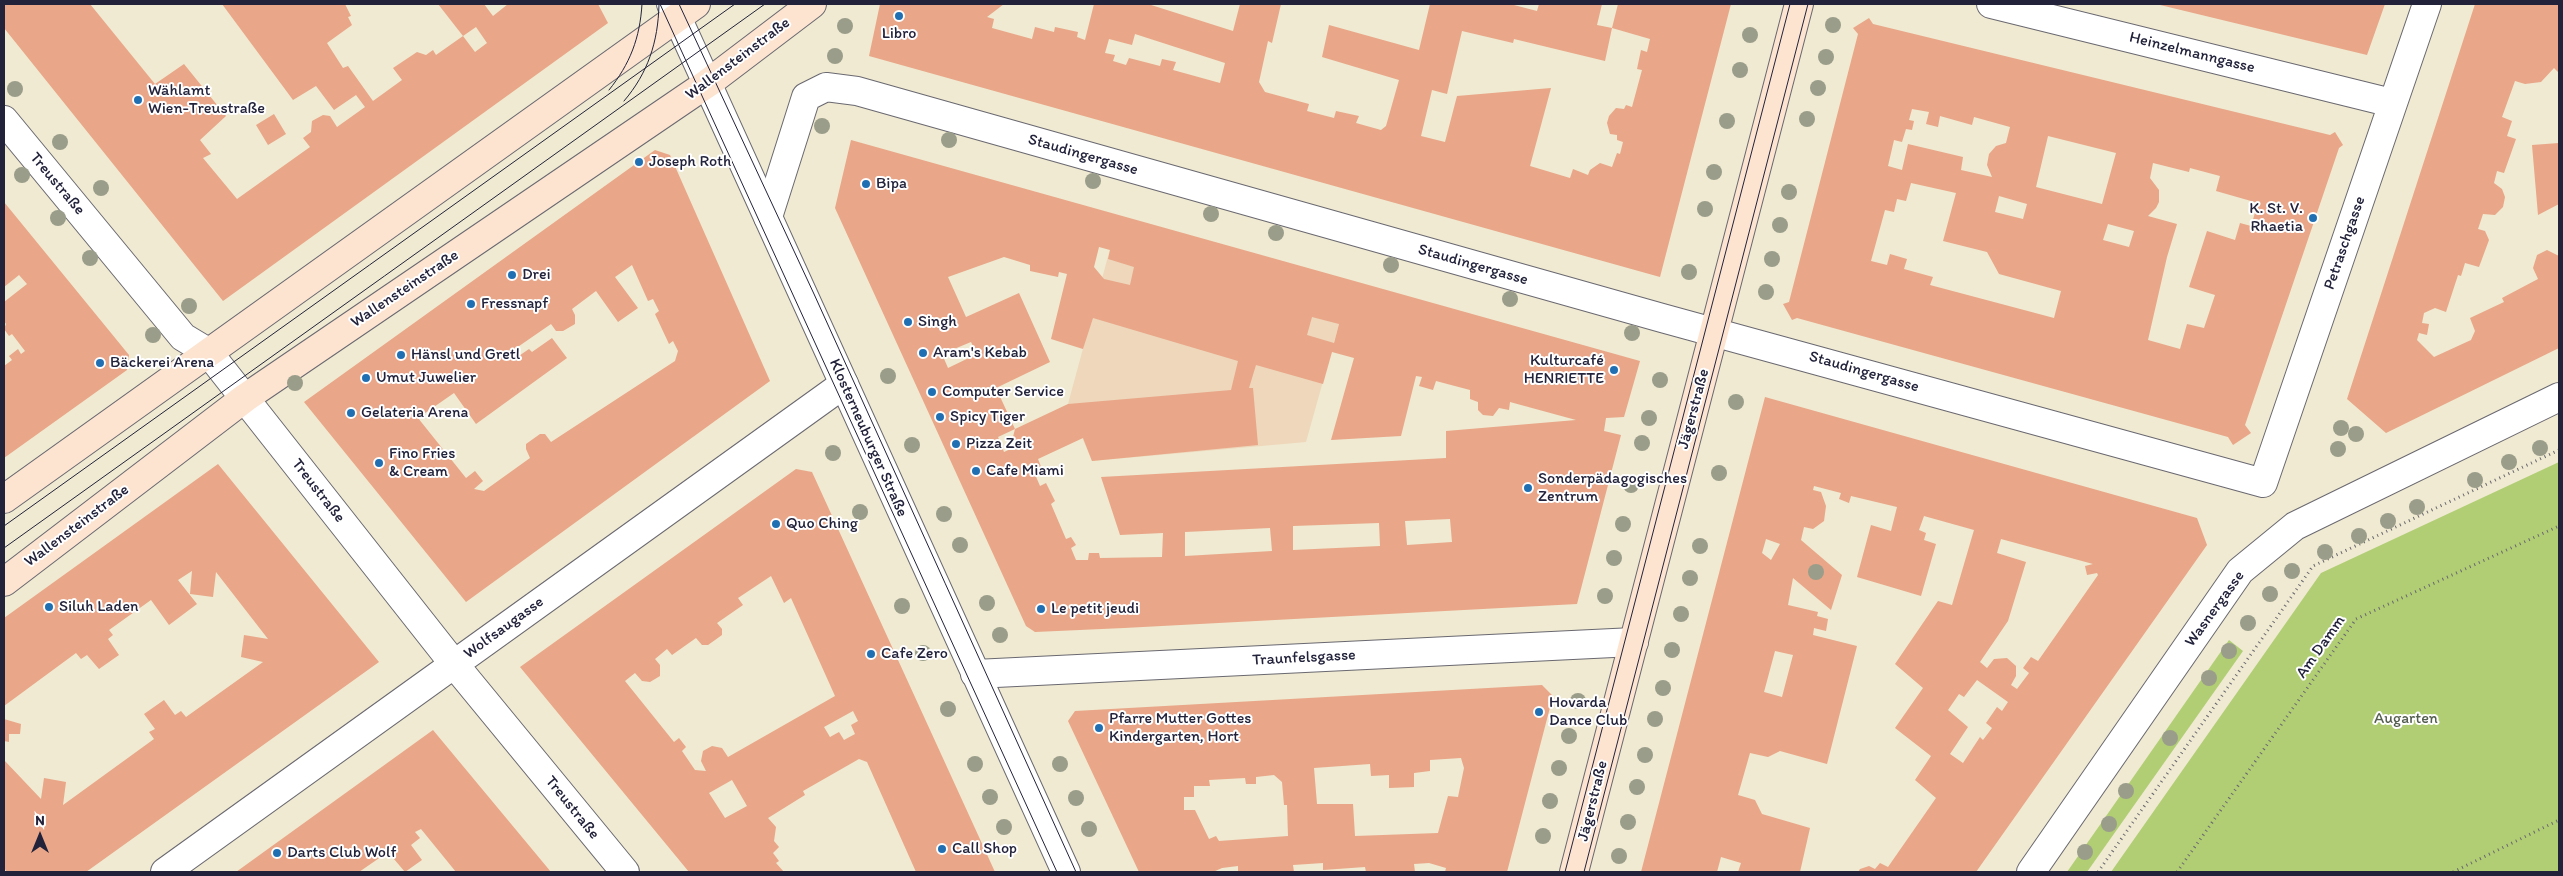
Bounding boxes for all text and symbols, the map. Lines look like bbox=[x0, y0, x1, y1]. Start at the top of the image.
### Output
marker: Libro bbox=[893, 10, 905, 22]
street label: Wallensteinstraße bbox=[682, 13, 794, 105]
place label: Libro bbox=[882, 24, 916, 44]
street label: Heinzelmanngasse bbox=[2127, 28, 2257, 78]
place label: Wählamt Wien-Treustraße bbox=[148, 81, 265, 119]
marker: Wählamt Wien-Treustraße bbox=[132, 94, 144, 106]
street label: Staudingergasse bbox=[1026, 130, 1140, 180]
street label: Treustraße bbox=[25, 149, 89, 219]
place label: Joseph Roth bbox=[649, 152, 731, 172]
marker: Joseph Roth bbox=[633, 156, 645, 168]
place label: Bipa bbox=[876, 174, 907, 194]
marker: Bipa bbox=[860, 178, 872, 190]
street label: Petraschgasse bbox=[2320, 194, 2370, 292]
place label: K. St. V. Rhaetia bbox=[2249, 199, 2303, 237]
marker: K. St. V. Rhaetia bbox=[2307, 212, 2319, 224]
street label: Staudingergasse bbox=[1416, 240, 1530, 290]
street label: Wallensteinstraße bbox=[347, 246, 463, 332]
place label: Drei bbox=[522, 265, 551, 285]
marker: Drei bbox=[506, 269, 518, 281]
place label: Fressnapf bbox=[481, 294, 548, 314]
marker: Fressnapf bbox=[465, 298, 477, 310]
place label: Singh bbox=[918, 312, 957, 332]
marker: Singh bbox=[902, 316, 914, 328]
place label: Aram's Kebab bbox=[933, 343, 1027, 363]
place label: Hänsl und Gretl bbox=[411, 345, 520, 365]
marker: Aram's Kebab bbox=[917, 347, 929, 359]
street label: Staudingergasse bbox=[1807, 347, 1921, 397]
marker: Hänsl und Gretl bbox=[395, 349, 407, 361]
place label: Kulturcafé HENRIETTE bbox=[1524, 351, 1604, 389]
place label: Bäckerei Arena bbox=[110, 353, 214, 373]
street label: Klosterneuburger Straße bbox=[824, 356, 912, 520]
marker: Bäckerei Arena bbox=[94, 357, 106, 369]
marker: Kulturcafé HENRIETTE bbox=[1608, 364, 1620, 376]
street label: Jägerstraße bbox=[1674, 367, 1714, 451]
place label: Umut Juwelier bbox=[376, 368, 476, 388]
marker: Umut Juwelier bbox=[360, 372, 372, 384]
place label: Computer Service bbox=[942, 382, 1064, 402]
marker: Computer Service bbox=[926, 386, 938, 398]
place label: Gelateria Arena bbox=[361, 403, 468, 423]
marker: Gelateria Arena bbox=[345, 407, 357, 419]
place label: Spicy Tiger bbox=[950, 407, 1025, 427]
marker: Spicy Tiger bbox=[934, 411, 946, 423]
place label: Pizza Zeit bbox=[966, 434, 1032, 454]
marker: Pizza Zeit bbox=[950, 438, 962, 450]
place label: Fino Fries & Cream bbox=[389, 444, 455, 482]
street label: Treustraße bbox=[287, 455, 349, 527]
marker: Fino Fries & Cream bbox=[373, 457, 385, 469]
place label: Cafe Miami bbox=[986, 461, 1064, 481]
marker: Cafe Miami bbox=[970, 465, 982, 477]
place label: Sonderpädagogisches Zentrum bbox=[1538, 469, 1687, 507]
street label: Wallensteinstraße bbox=[21, 480, 133, 572]
marker: Sonderpädagogisches Zentrum bbox=[1522, 482, 1534, 494]
place label: Quo Ching bbox=[786, 514, 858, 534]
marker: Quo Ching bbox=[770, 518, 782, 530]
street label: Wasnergasse bbox=[2181, 567, 2249, 651]
street label: Wolfsaugasse bbox=[460, 593, 548, 663]
place label: Siluh Laden bbox=[59, 597, 139, 617]
place label: Le petit jeudi bbox=[1051, 599, 1139, 619]
marker: Siluh Laden bbox=[43, 601, 55, 613]
marker: Le petit jeudi bbox=[1035, 603, 1047, 615]
street label: Am Damm bbox=[2292, 612, 2350, 682]
place label: Cafe Zero bbox=[881, 644, 948, 664]
street label: Traunfelsgasse bbox=[1252, 646, 1356, 670]
marker: Cafe Zero bbox=[865, 648, 877, 660]
place label: Hovarda Dance Club bbox=[1549, 693, 1627, 731]
marker: Hovarda Dance Club bbox=[1533, 706, 1545, 718]
place label: Pfarre Mutter Gottes Kindergarten, Hort bbox=[1109, 709, 1251, 747]
park label: Augarten bbox=[2374, 709, 2438, 729]
marker: Pfarre Mutter Gottes Kindergarten, Hort bbox=[1093, 722, 1105, 734]
street label: Jägerstraße bbox=[1574, 759, 1612, 843]
street label: Treustraße bbox=[541, 773, 603, 843]
north arrow bbox=[15, 811, 65, 861]
text: N bbox=[35, 812, 45, 829]
place label: Call Shop bbox=[952, 839, 1017, 859]
place label: Darts Club Wolf bbox=[287, 843, 397, 863]
marker: Call Shop bbox=[936, 843, 948, 855]
marker: Darts Club Wolf bbox=[271, 847, 283, 859]

